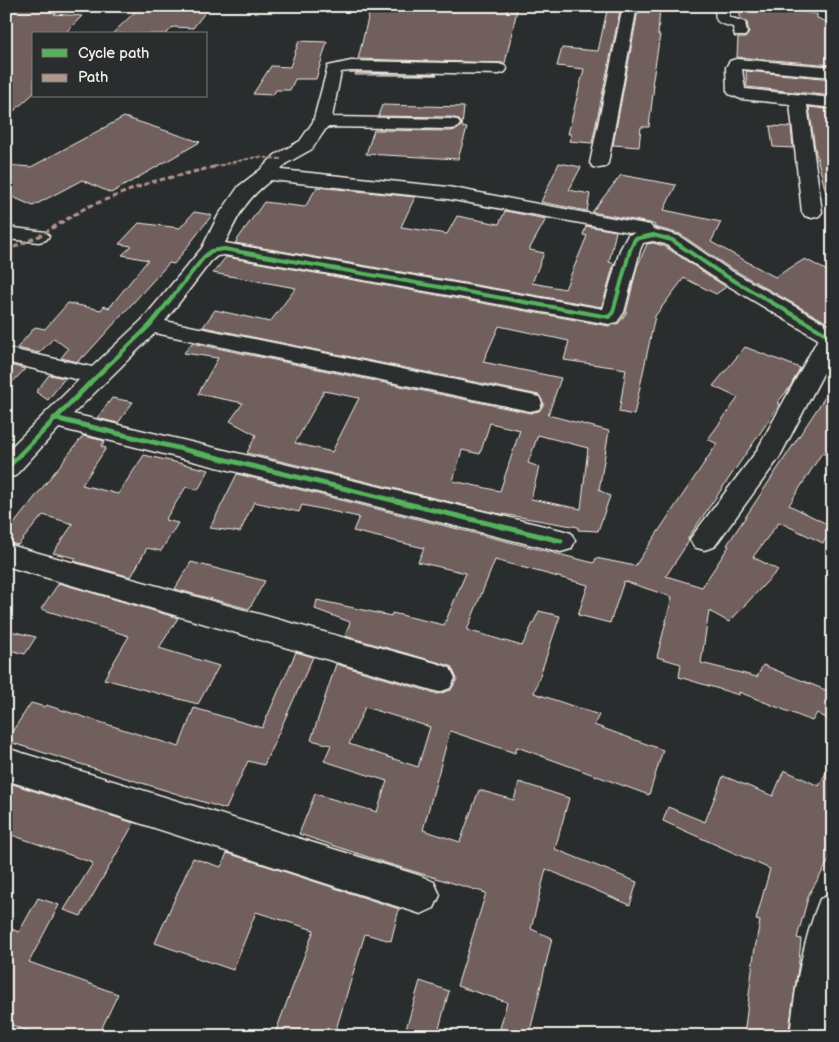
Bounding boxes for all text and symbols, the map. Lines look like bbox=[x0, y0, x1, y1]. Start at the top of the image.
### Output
legend bbox=[32, 32, 208, 98]
text: Cycle path bbox=[78, 44, 149, 63]
text: Path bbox=[78, 68, 108, 87]

